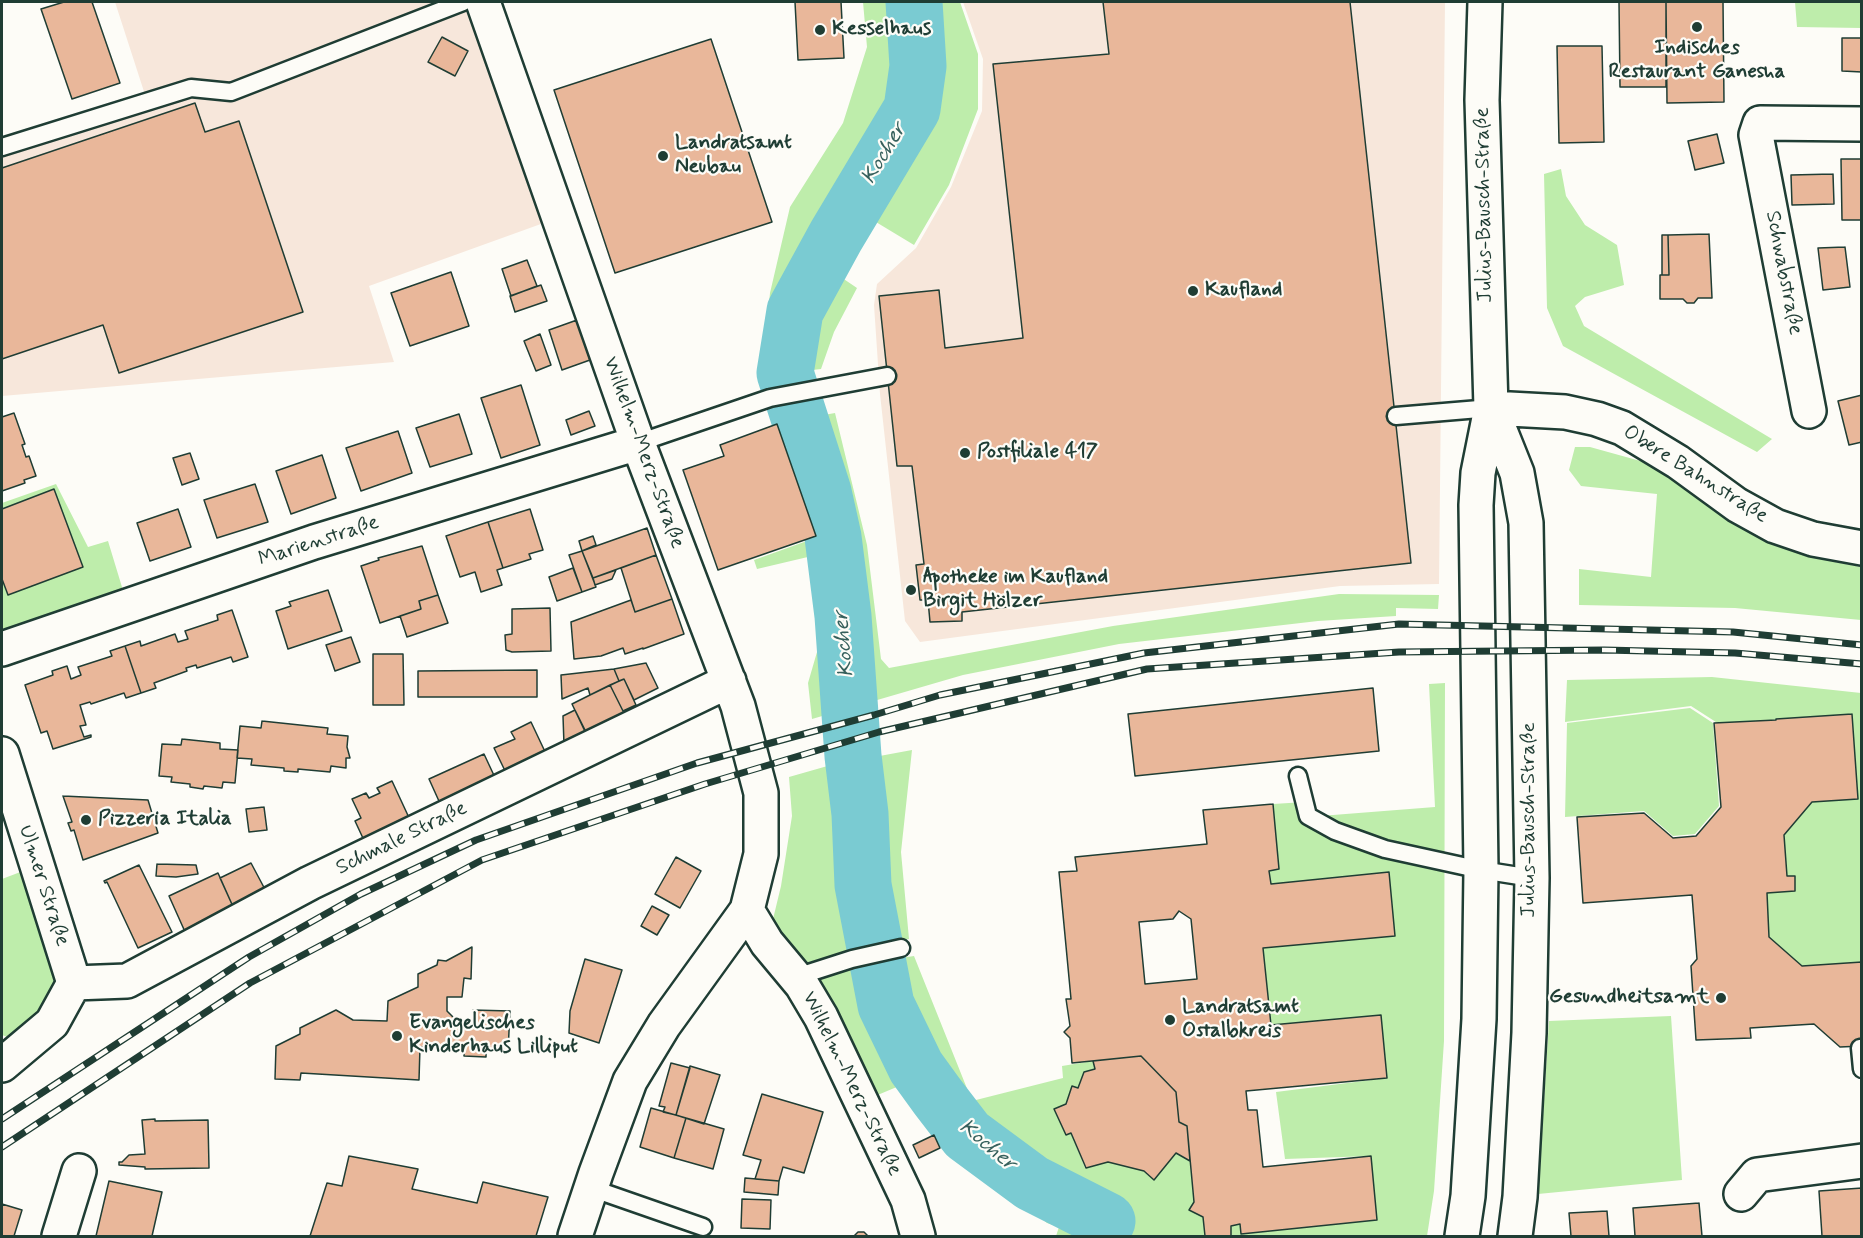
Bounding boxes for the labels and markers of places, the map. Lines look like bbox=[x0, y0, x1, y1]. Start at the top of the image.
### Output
place label: Kesselhaus bbox=[832, 17, 931, 43]
marker: Indisches Restaurant Ganesha bbox=[1690, 20, 1704, 34]
marker: Kesselhaus bbox=[813, 23, 827, 37]
place label: Indisches Restaurant Ganesha bbox=[1609, 36, 1785, 86]
place label: Landratsamt Neubau bbox=[675, 131, 792, 181]
marker: Landratsamt Neubau bbox=[656, 149, 670, 163]
place label: Kaufland bbox=[1205, 278, 1282, 304]
marker: Kaufland bbox=[1186, 284, 1200, 298]
place label: Postfiliale 417 bbox=[977, 440, 1098, 466]
marker: Postfiliale 417 bbox=[958, 446, 972, 460]
place label: Apotheke im Kaufland Birgit Hölzer bbox=[923, 565, 1108, 615]
marker: Apotheke im Kaufland Birgit Hölzer bbox=[904, 583, 918, 597]
place label: Pizzeria Italia bbox=[98, 807, 232, 833]
marker: Pizzeria Italia bbox=[79, 813, 93, 827]
place label: Gesundheitsamt bbox=[1549, 985, 1709, 1011]
marker: Gesundheitsamt bbox=[1714, 991, 1728, 1005]
place label: Landratsamt Ostalbkreis bbox=[1182, 995, 1299, 1045]
place label: Evangelisches Kinderhaus Lilliput bbox=[409, 1011, 578, 1061]
marker: Landratsamt Ostalbkreis bbox=[1163, 1013, 1177, 1027]
marker: Evangelisches Kinderhaus Lilliput bbox=[390, 1029, 404, 1043]

